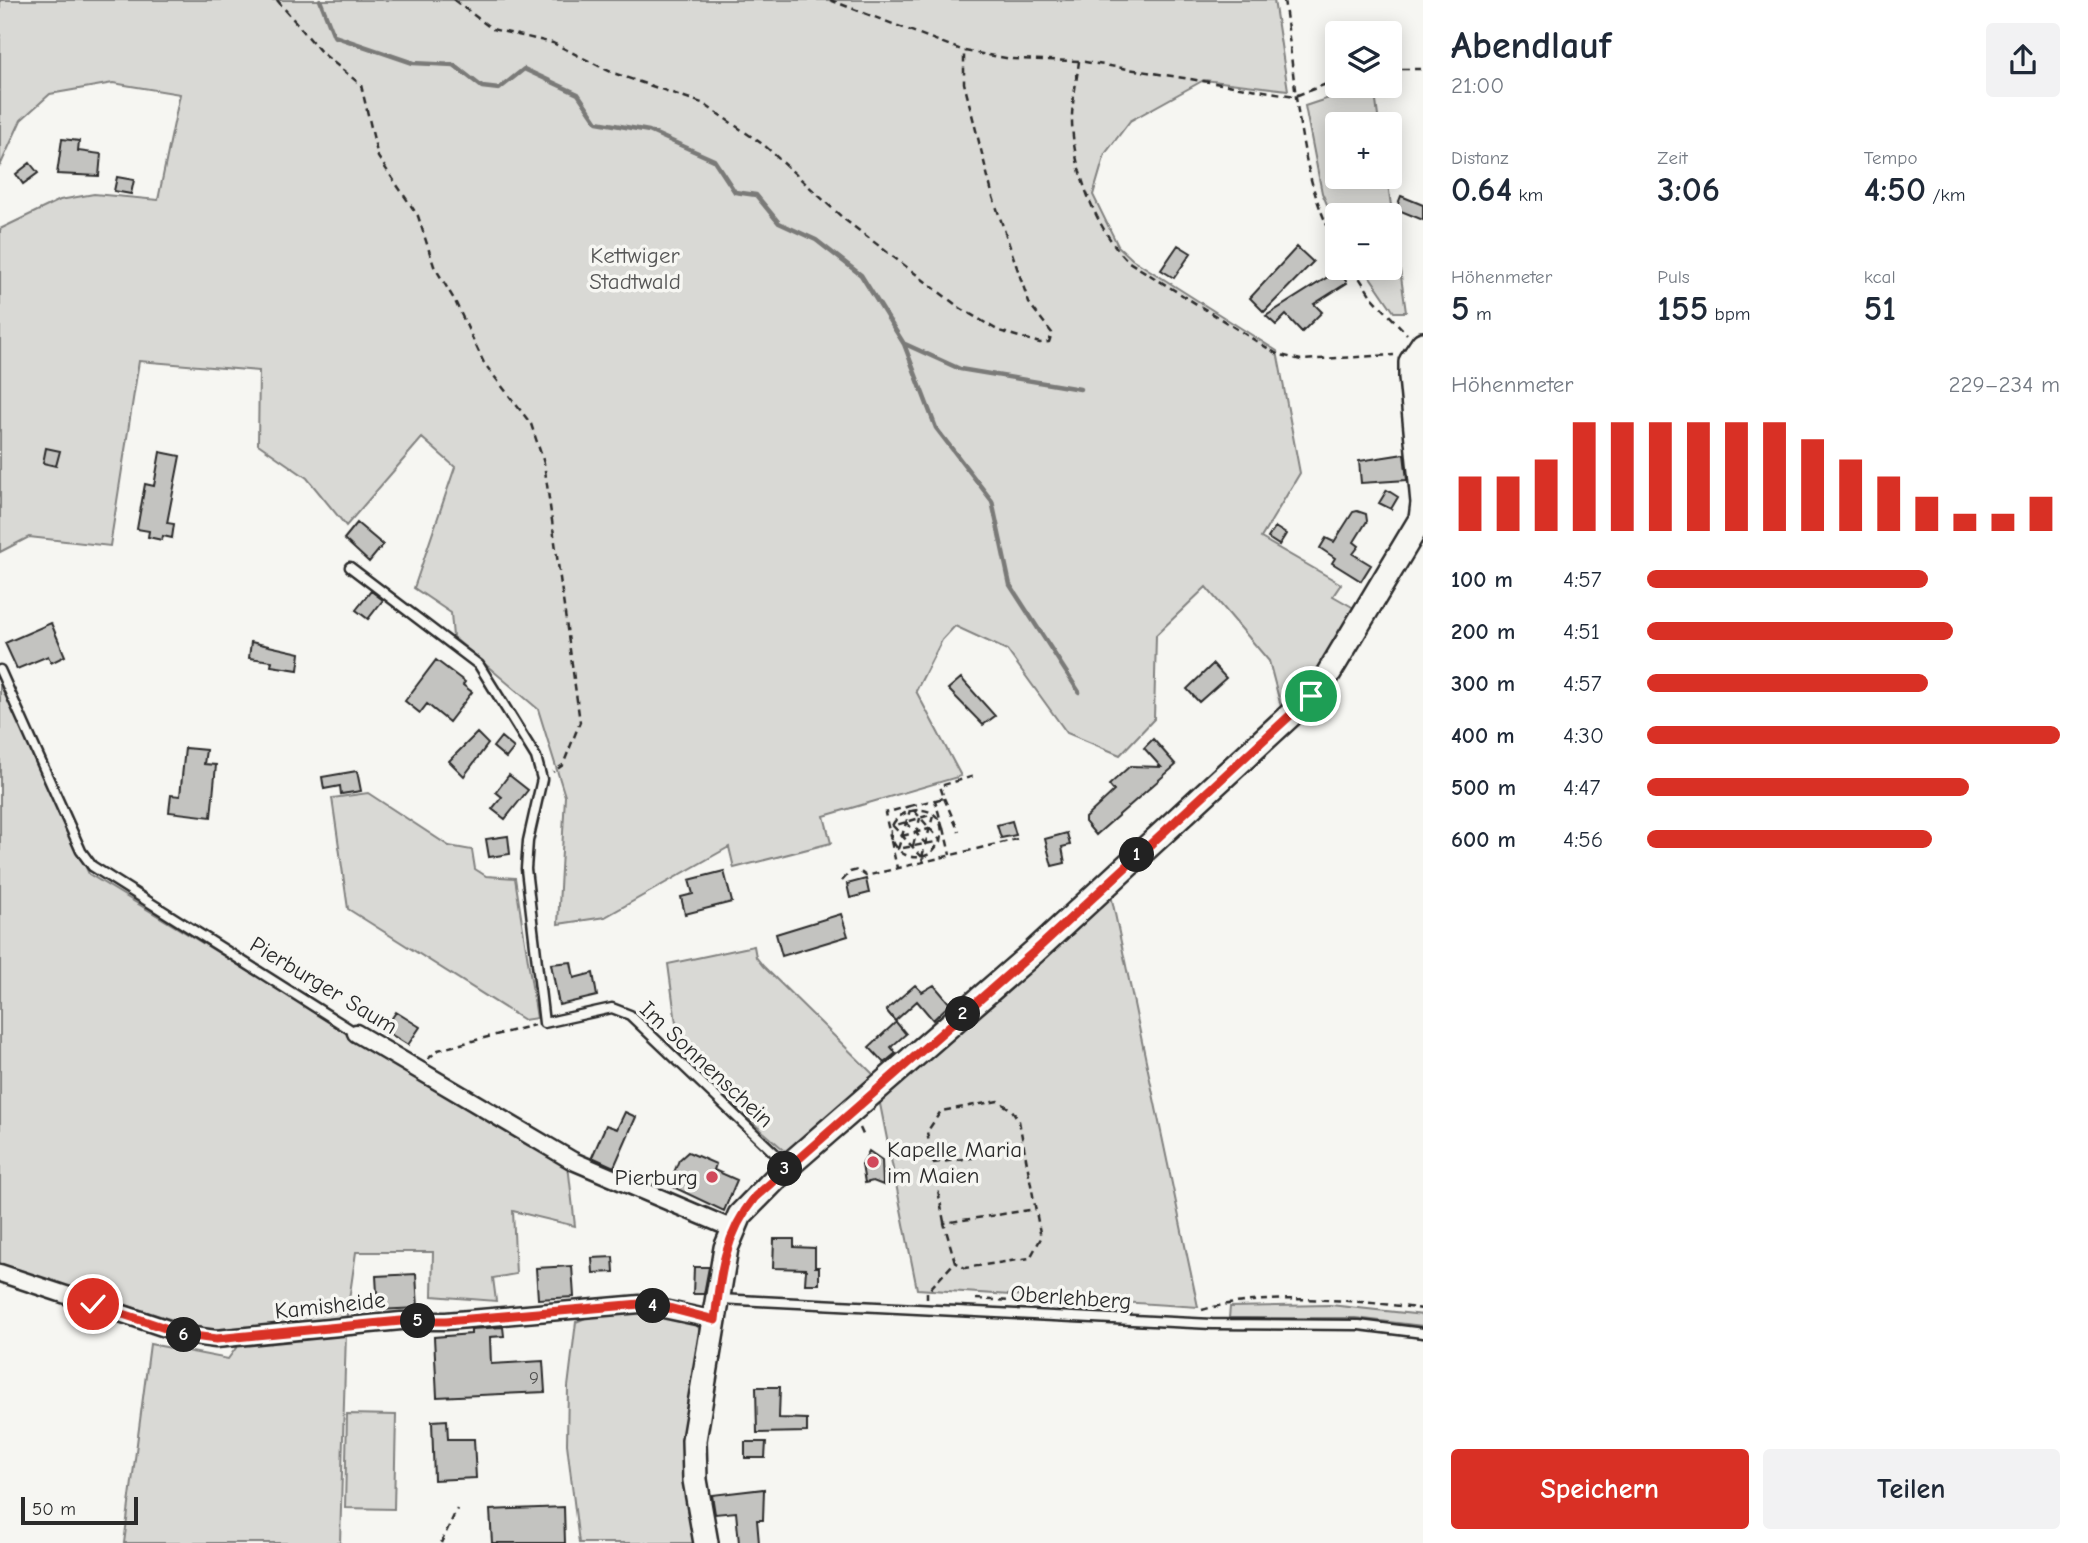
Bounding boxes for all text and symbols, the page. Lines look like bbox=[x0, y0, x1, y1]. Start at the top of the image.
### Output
map controls bbox=[1325, 21, 1402, 280]
button: layers bbox=[1325, 21, 1402, 98]
button: share bbox=[1986, 23, 2060, 97]
text: Abendlauf bbox=[1451, 24, 1611, 68]
text: 21:00 bbox=[1451, 72, 1504, 99]
button: + bbox=[1325, 112, 1402, 189]
text: Distanz bbox=[1451, 147, 1509, 169]
text: Zeit bbox=[1657, 147, 1688, 169]
text: Tempo bbox=[1864, 147, 1917, 169]
text: 0.64 bbox=[1451, 169, 1512, 210]
text: 3:06 bbox=[1657, 169, 1720, 210]
text: 4:50 bbox=[1864, 169, 1926, 210]
text: km bbox=[1512, 184, 1543, 206]
text: /km bbox=[1926, 184, 1965, 206]
button: − bbox=[1325, 203, 1402, 280]
park label: Kettwiger Stadtwald bbox=[589, 242, 681, 295]
text: Höhenmeter bbox=[1451, 266, 1552, 288]
text: Puls bbox=[1657, 266, 1690, 288]
text: kcal bbox=[1864, 266, 1896, 288]
text: 5 bbox=[1451, 288, 1470, 329]
text: 155 bbox=[1657, 288, 1708, 329]
text: 51 bbox=[1864, 288, 1896, 329]
text: m bbox=[1470, 303, 1492, 325]
text: bpm bbox=[1708, 303, 1751, 325]
text: Höhenmeter bbox=[1451, 371, 1573, 398]
text: 229–234 m bbox=[1948, 371, 2060, 398]
text: 100 m bbox=[1451, 566, 1513, 593]
text: 4:57 bbox=[1563, 566, 1602, 593]
text: 200 m bbox=[1451, 618, 1515, 645]
text: 4:51 bbox=[1563, 618, 1600, 645]
pin bbox=[1281, 666, 1341, 726]
text: 300 m bbox=[1451, 670, 1515, 697]
text: 4:57 bbox=[1563, 670, 1602, 697]
icon: arrive bbox=[1292, 677, 1330, 715]
text: 400 m bbox=[1451, 722, 1515, 749]
text: 4:30 bbox=[1563, 722, 1604, 749]
text: 500 m bbox=[1451, 774, 1516, 801]
text: 4:47 bbox=[1563, 774, 1600, 801]
text: 600 m bbox=[1451, 826, 1516, 853]
text: 4:56 bbox=[1563, 826, 1603, 853]
pin: 1 bbox=[1120, 838, 1154, 872]
text: 1 bbox=[1133, 843, 1140, 865]
street label: Pierburger Saum bbox=[245, 931, 402, 1040]
street label: Im Sonnenschein bbox=[634, 996, 779, 1133]
pin: 2 bbox=[946, 996, 981, 1032]
text: 2 bbox=[958, 1002, 967, 1024]
place label: Kapelle Maria im Maien bbox=[887, 1136, 1022, 1189]
pin: 3 bbox=[768, 1152, 802, 1186]
marker: Kapelle Maria im Maien bbox=[865, 1154, 881, 1170]
text: 3 bbox=[780, 1157, 789, 1179]
place label: Pierburg bbox=[615, 1164, 698, 1191]
marker: Pierburg bbox=[704, 1169, 720, 1185]
pin bbox=[63, 1274, 123, 1334]
street label: Oberlehberg bbox=[1010, 1280, 1132, 1315]
icon: check bbox=[74, 1285, 112, 1323]
street label: Kamisheide bbox=[273, 1286, 387, 1325]
pin: 4 bbox=[636, 1288, 670, 1324]
text: 4 bbox=[648, 1294, 657, 1316]
pin: 5 bbox=[400, 1304, 436, 1338]
text: 5 bbox=[412, 1309, 423, 1331]
pin: 6 bbox=[166, 1318, 202, 1352]
text: 6 bbox=[179, 1323, 188, 1345]
house number: 9 bbox=[529, 1367, 539, 1389]
button: Speichern bbox=[1451, 1449, 1749, 1529]
button: Teilen bbox=[1763, 1449, 2060, 1529]
scale bar bbox=[21, 1494, 138, 1526]
text: 50 m bbox=[32, 1498, 76, 1520]

